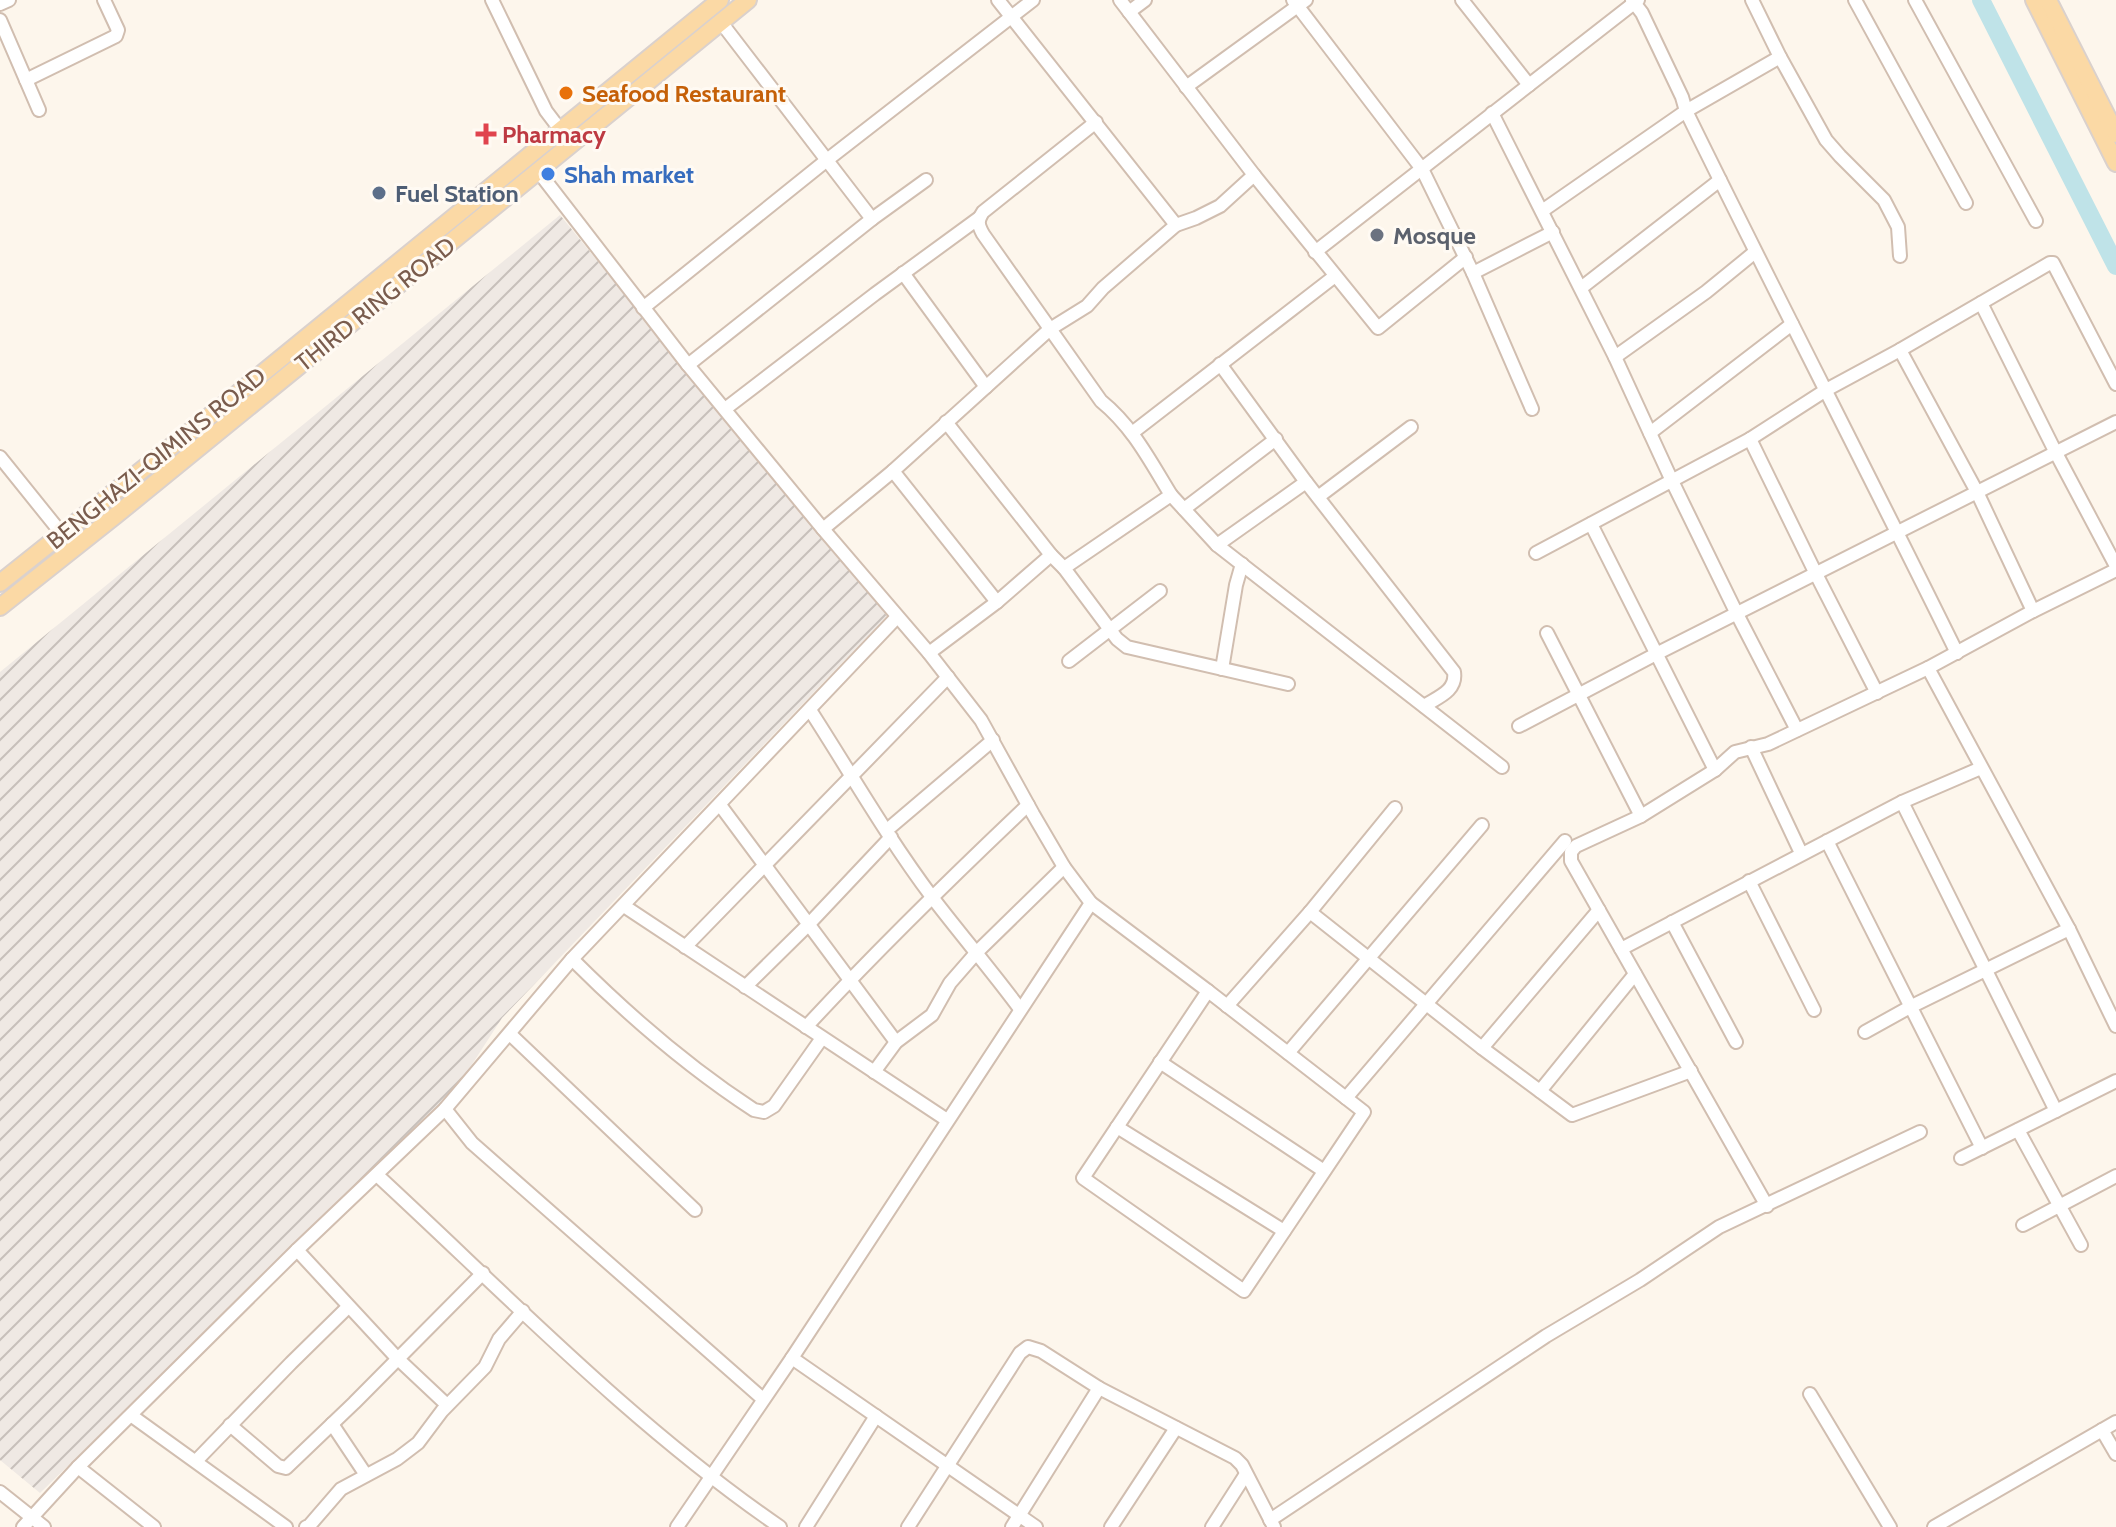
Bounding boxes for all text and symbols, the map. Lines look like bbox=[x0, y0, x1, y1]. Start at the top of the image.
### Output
place label: Seafood Restaurant bbox=[582, 79, 786, 108]
marker: Seafood Restaurant bbox=[557, 84, 575, 102]
place label: Pharmacy bbox=[502, 120, 606, 149]
marker: Pharmacy bbox=[477, 125, 495, 143]
place label: Shah market bbox=[564, 160, 694, 189]
marker: Shah market bbox=[539, 165, 557, 183]
place label: Fuel Station bbox=[395, 179, 519, 208]
marker: Fuel Station bbox=[370, 184, 388, 202]
place label: Mosque bbox=[1393, 221, 1476, 250]
marker: Mosque bbox=[1368, 226, 1386, 244]
street label: THIRD RING ROAD bbox=[289, 231, 461, 377]
street label: BENGHAZI-QIMINS ROAD bbox=[41, 361, 271, 555]

